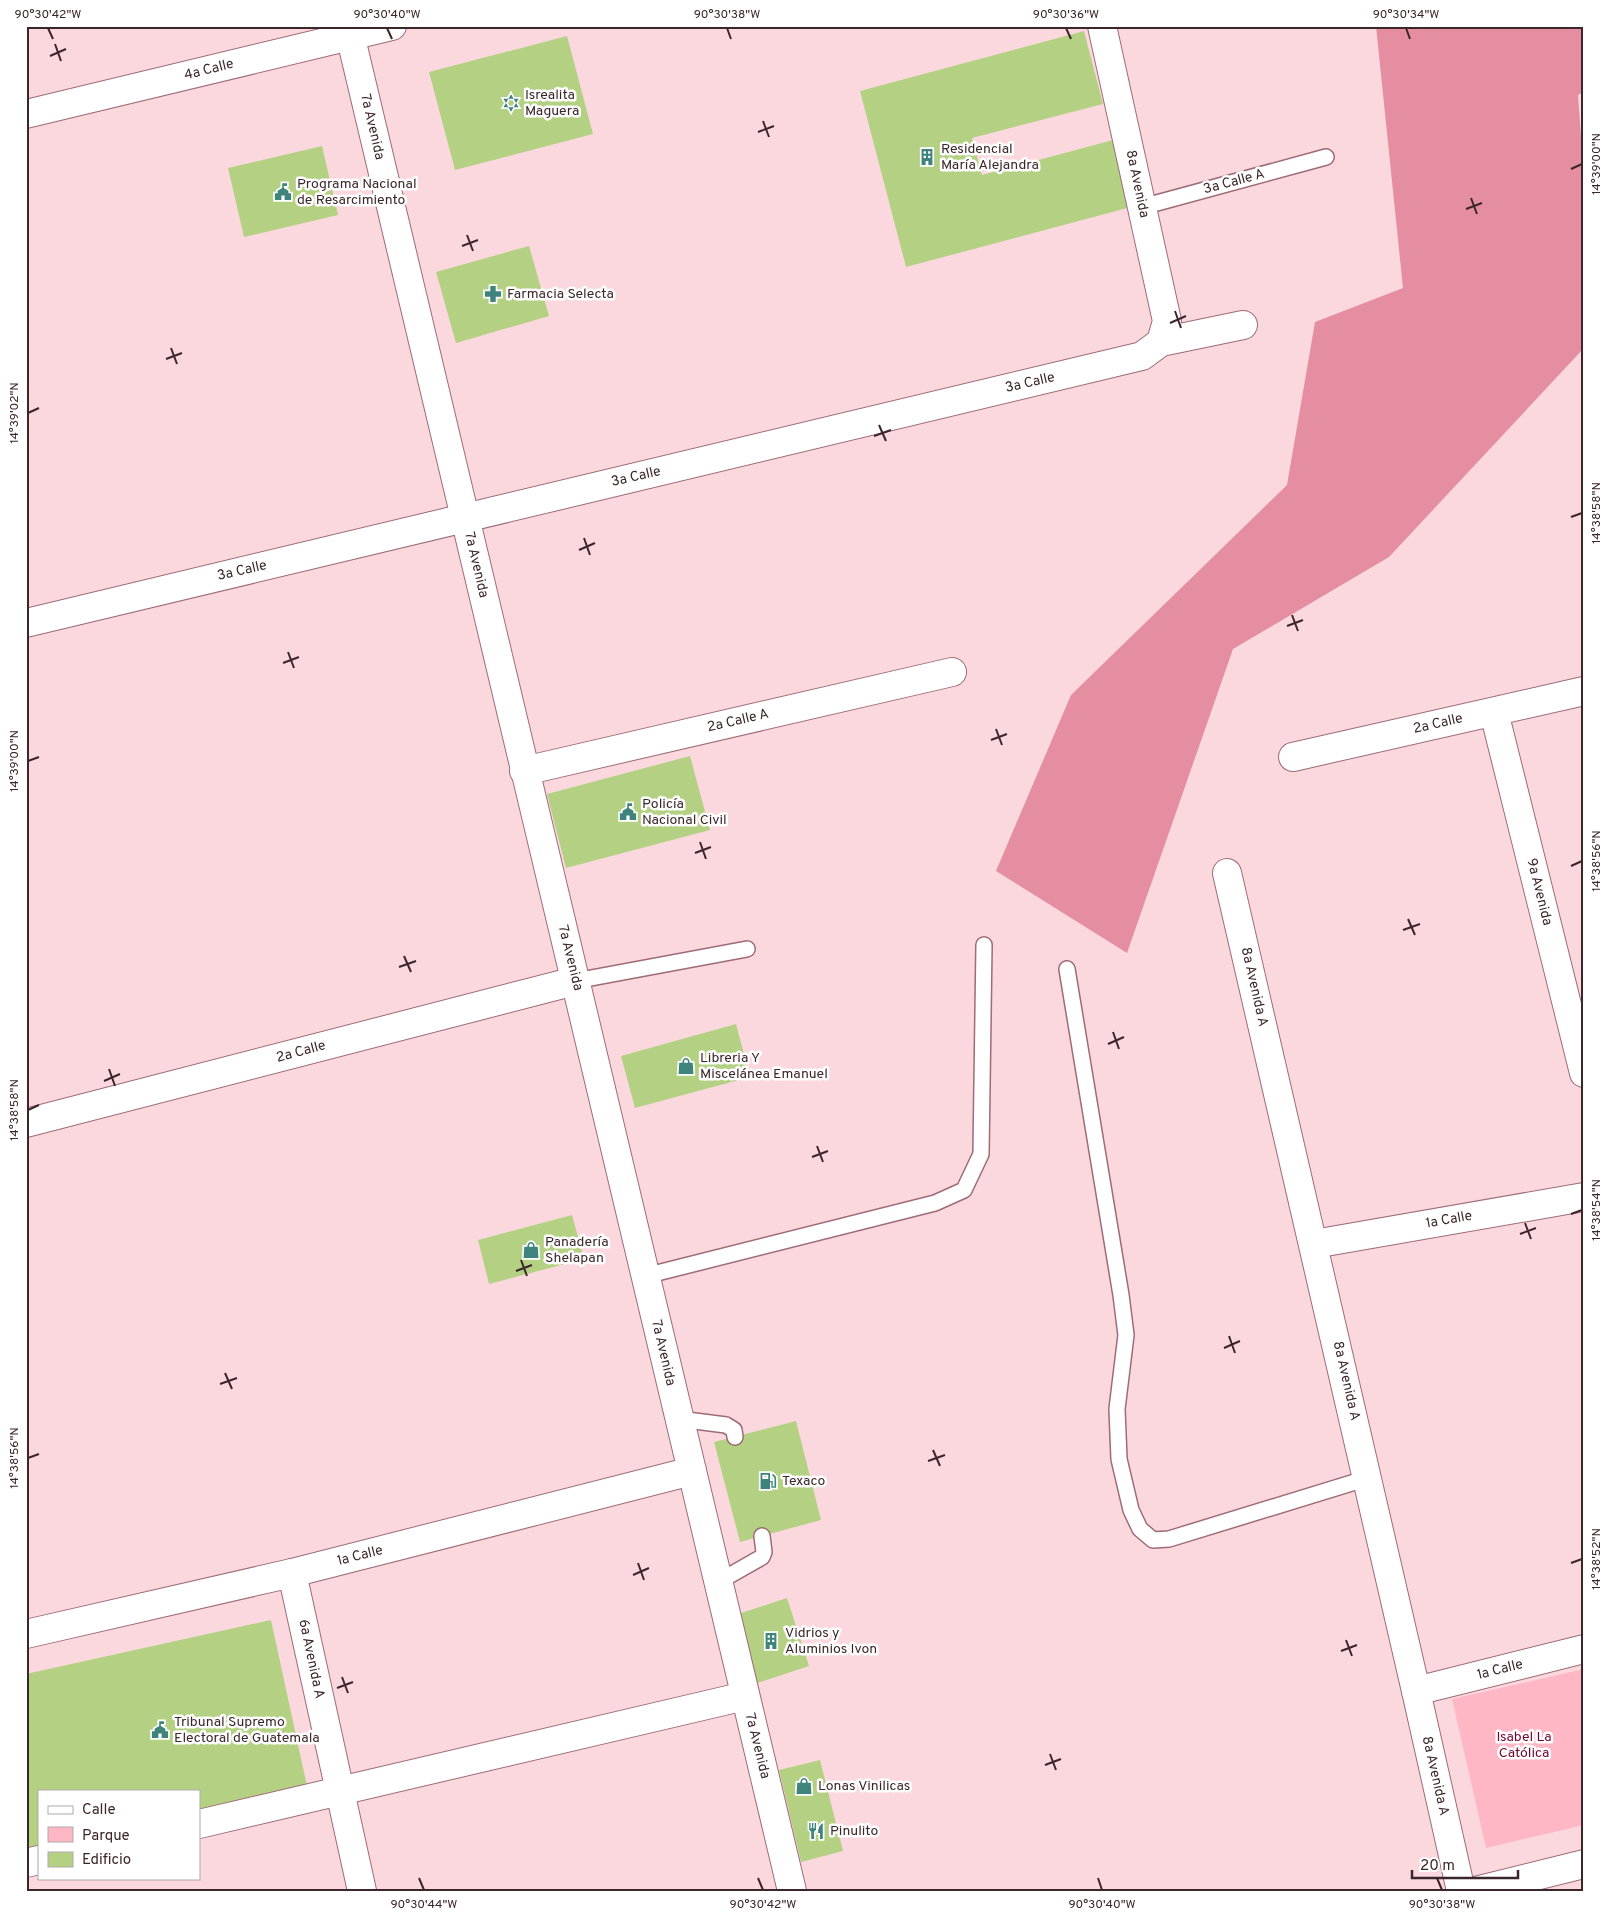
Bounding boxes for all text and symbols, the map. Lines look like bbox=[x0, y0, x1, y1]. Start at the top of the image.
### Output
text: 90°30'42"W bbox=[15, 7, 81, 23]
text: 90°30'40"W bbox=[353, 7, 421, 23]
text: 90°30'38"W bbox=[694, 7, 760, 23]
text: 90°30'36"W bbox=[1033, 7, 1099, 23]
text: 90°30'34"W bbox=[1373, 7, 1439, 23]
street label: 4a Calle bbox=[182, 56, 236, 84]
place label: Isrealita Maguera bbox=[525, 87, 579, 120]
street label: 7a Avenida bbox=[356, 92, 388, 162]
synagogue icon: Isrealita Maguera bbox=[501, 93, 521, 113]
text: 14°39'00"N bbox=[1589, 133, 1605, 195]
place label: Residencial María Alejandra bbox=[941, 141, 1039, 174]
building icon: Residencial María Alejandra bbox=[917, 147, 937, 167]
street label: 8a Avenida bbox=[1122, 148, 1152, 220]
street label: 3a Calle A bbox=[1202, 166, 1266, 198]
place label: Programa Nacional de Resarcimiento bbox=[297, 176, 417, 209]
public building icon: Programa Nacional de Resarcimiento bbox=[273, 182, 293, 202]
pharmacy icon: Farmacia Selecta bbox=[483, 284, 503, 304]
place label: Farmacia Selecta bbox=[507, 286, 614, 303]
street label: 3a Calle bbox=[1003, 369, 1057, 397]
text: 14°39'02"N bbox=[7, 382, 23, 444]
street label: 3a Calle bbox=[609, 463, 663, 491]
text: 14°38'58"N bbox=[1589, 482, 1605, 544]
street label: 7a Avenida bbox=[460, 530, 492, 600]
street label: 3a Calle bbox=[215, 557, 269, 585]
street label: 2a Calle A bbox=[706, 706, 770, 736]
street label: 2a Calle bbox=[1411, 710, 1465, 738]
text: 14°39'00"N bbox=[7, 730, 23, 792]
place label: Policía Nacional Civil bbox=[642, 796, 727, 829]
public building icon: Policía Nacional Civil bbox=[618, 802, 638, 822]
text: 14°38'56"N bbox=[1589, 830, 1605, 892]
street label: 9a Avenida bbox=[1522, 857, 1556, 927]
street label: 7a Avenida bbox=[554, 923, 586, 993]
street label: 8a Avenida A bbox=[1237, 945, 1271, 1029]
street label: 2a Calle bbox=[274, 1037, 328, 1067]
place label: Libreria Y Miscelánea Emanuel bbox=[700, 1050, 828, 1083]
shop icon: Libreria Y Miscelánea Emanuel bbox=[676, 1056, 696, 1076]
text: 14°38'58"N bbox=[7, 1079, 23, 1141]
text: 14°38'54"N bbox=[1589, 1179, 1605, 1241]
street label: 1a Calle bbox=[1425, 1208, 1473, 1232]
place label: Panadería Shelapan bbox=[545, 1234, 609, 1267]
shop icon: Panadería Shelapan bbox=[521, 1240, 541, 1260]
street label: 7a Avenida bbox=[647, 1318, 679, 1388]
street label: 8a Avenida A bbox=[1329, 1339, 1363, 1423]
text: 14°38'56"N bbox=[7, 1427, 23, 1489]
fuel station icon: Texaco bbox=[758, 1471, 778, 1491]
place label: Texaco bbox=[782, 1473, 826, 1490]
text: 14°38'52"N bbox=[1589, 1528, 1605, 1590]
street label: 1a Calle bbox=[335, 1542, 385, 1570]
street label: 6a Avenida A bbox=[294, 1618, 328, 1700]
place label: Vidrios y Aluminios Ivon bbox=[785, 1625, 877, 1658]
building icon: Vidrios y Aluminios Ivon bbox=[761, 1631, 781, 1651]
street label: 1a Calle bbox=[1475, 1656, 1525, 1684]
street label: 7a Avenida bbox=[741, 1711, 773, 1781]
place label: Tribunal Supremo Electoral de Guatemala bbox=[174, 1714, 320, 1747]
public building icon: Tribunal Supremo Electoral de Guatemala bbox=[150, 1720, 170, 1740]
park label: Isabel La Católica bbox=[1496, 1729, 1552, 1762]
street label: 8a Avenida A bbox=[1418, 1734, 1452, 1818]
shop icon: Lonas Vinilicas bbox=[794, 1776, 814, 1796]
place label: Lonas Vinilicas bbox=[818, 1778, 910, 1795]
legend bbox=[38, 1790, 200, 1880]
text: Calle bbox=[82, 1801, 116, 1820]
restaurant icon: Pinulito bbox=[806, 1821, 826, 1841]
place label: Pinulito bbox=[830, 1823, 879, 1840]
text: Parque bbox=[82, 1827, 130, 1846]
scale bar bbox=[1412, 1847, 1519, 1879]
text: Edificio bbox=[82, 1851, 131, 1870]
text: 20 m bbox=[1420, 1857, 1455, 1876]
text: 90°30'44"W bbox=[391, 1897, 457, 1913]
text: 90°30'42"W bbox=[730, 1897, 796, 1913]
text: 90°30'40"W bbox=[1068, 1897, 1136, 1913]
text: 90°30'38"W bbox=[1409, 1897, 1475, 1913]

